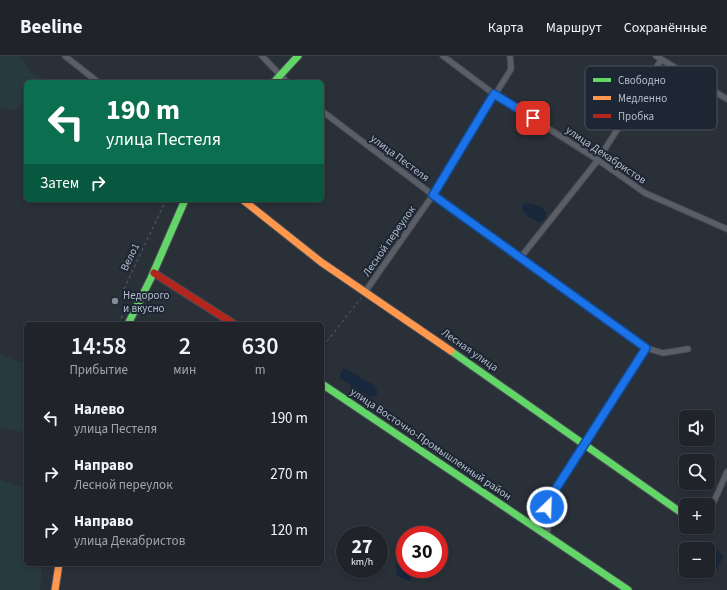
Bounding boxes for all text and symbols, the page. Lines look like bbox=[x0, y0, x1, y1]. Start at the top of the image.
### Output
text: Beeline bbox=[20, 14, 83, 41]
text: Карта bbox=[488, 18, 524, 38]
text: Маршрут bbox=[546, 18, 602, 38]
text: Сохранённые bbox=[624, 18, 707, 38]
legend bbox=[585, 66, 717, 130]
text: Свободно bbox=[618, 73, 666, 88]
text: 190 m bbox=[106, 90, 180, 130]
text: Медленно bbox=[618, 91, 667, 106]
icon: left bbox=[40, 96, 92, 148]
pin bbox=[516, 101, 550, 135]
icon: arrive bbox=[522, 107, 544, 129]
text: Пробка bbox=[618, 109, 654, 124]
street label: улица Декабристов bbox=[563, 122, 650, 188]
text: улица Пестеля bbox=[106, 127, 221, 152]
street label: улица Пестеля bbox=[367, 131, 433, 185]
icon: right bbox=[87, 172, 109, 194]
text: Затем bbox=[40, 173, 79, 194]
street label: Лесной переулок bbox=[359, 202, 419, 279]
street label: Вело1 bbox=[117, 241, 143, 273]
place label: Недорого и вкусно bbox=[123, 288, 170, 316]
marker: Недорого и вкусно bbox=[110, 296, 120, 306]
street label: Лесная улица bbox=[439, 325, 501, 375]
text: 14:58 bbox=[71, 329, 127, 364]
text: 2 bbox=[179, 329, 191, 364]
text: 630 bbox=[242, 329, 279, 364]
text: Прибытие bbox=[69, 361, 128, 379]
text: мин bbox=[173, 361, 196, 379]
text: m bbox=[255, 361, 265, 379]
street label: улица Восточно-Промышленный район bbox=[347, 384, 515, 504]
text: Налево bbox=[74, 399, 125, 420]
icon: left bbox=[40, 407, 62, 429]
text: 190 m bbox=[270, 408, 308, 429]
map controls bbox=[679, 410, 715, 578]
button: sound bbox=[679, 410, 715, 446]
text: улица Пестеля bbox=[74, 420, 157, 438]
button: search bbox=[679, 454, 715, 490]
text: Направо bbox=[74, 455, 133, 476]
icon: right bbox=[40, 463, 62, 485]
text: 270 m bbox=[270, 464, 308, 485]
text: Лесной переулок bbox=[74, 476, 173, 494]
position arrow bbox=[526, 486, 568, 528]
button: + bbox=[679, 498, 715, 534]
text: Направо bbox=[74, 511, 133, 532]
icon: right bbox=[40, 519, 62, 541]
text: 120 m bbox=[270, 520, 308, 541]
speed limit sign: 30 bbox=[396, 526, 448, 578]
text: улица Декабристов bbox=[74, 532, 185, 550]
text: 27 bbox=[351, 533, 373, 561]
button: − bbox=[679, 542, 715, 578]
text: km/h bbox=[351, 555, 373, 569]

